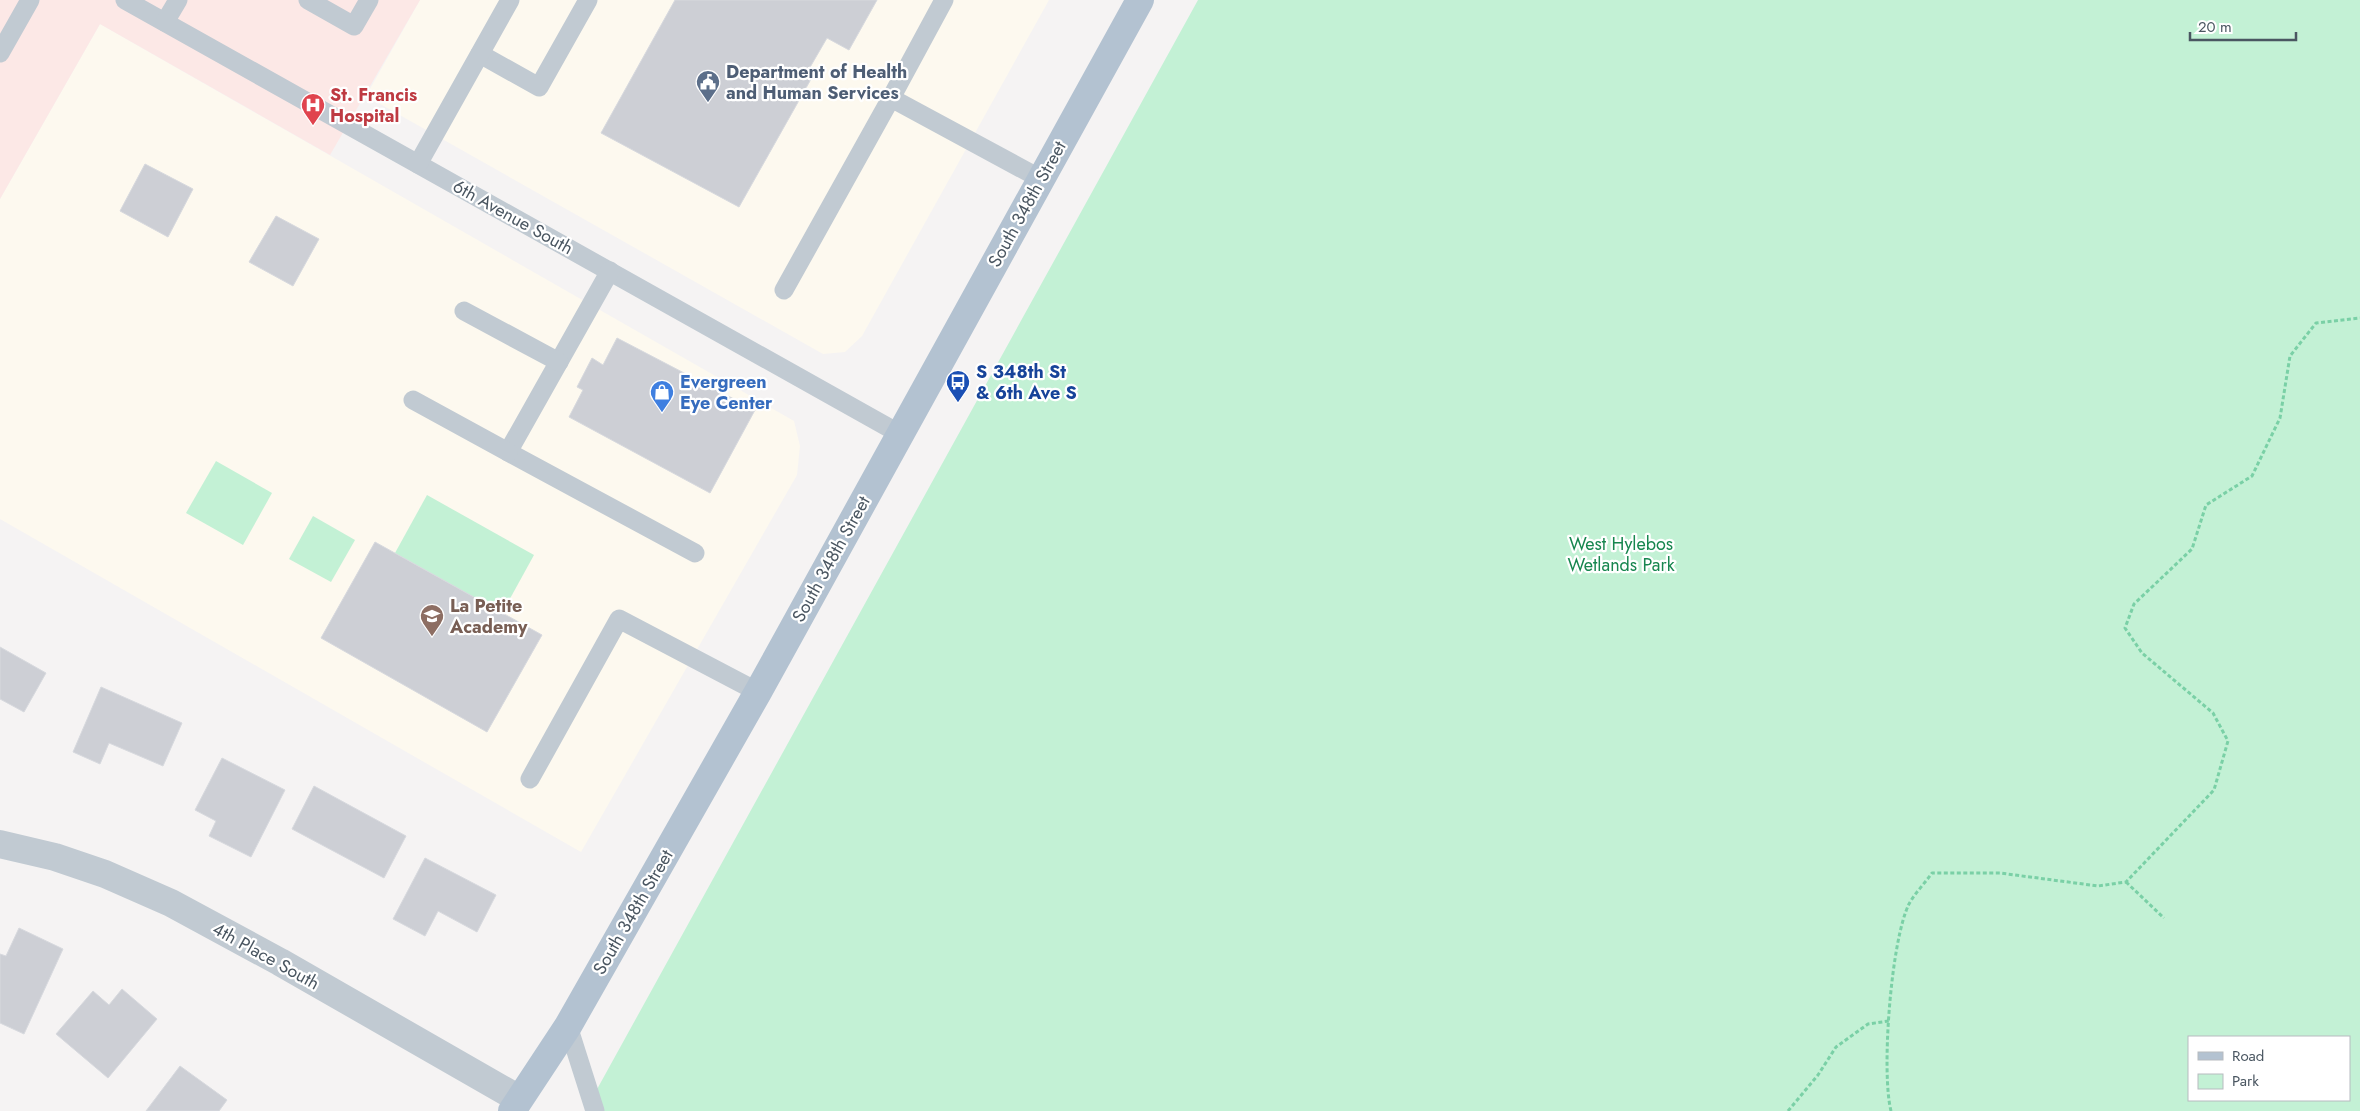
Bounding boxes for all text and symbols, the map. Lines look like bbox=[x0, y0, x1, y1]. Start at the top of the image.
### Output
scale bar bbox=[2190, 10, 2296, 42]
text: 20 m bbox=[2198, 16, 2232, 38]
place label: Department of Health and Human Services bbox=[726, 59, 907, 106]
public building icon: Department of Health and Human Services bbox=[695, 69, 721, 103]
place label: St. Francis Hospital bbox=[330, 82, 417, 129]
hospital icon: St. Francis Hospital bbox=[300, 92, 326, 126]
street label: South 348th Street bbox=[982, 136, 1073, 272]
street label: 6th Avenue South bbox=[448, 173, 578, 261]
place label: S 348th St & 6th Ave S bbox=[976, 359, 1077, 406]
place label: Evergreen Eye Center bbox=[680, 369, 773, 416]
bus stop icon: S 348th St & 6th Ave S bbox=[945, 369, 971, 403]
shop icon: Evergreen Eye Center bbox=[649, 379, 675, 413]
street label: South 348th Street bbox=[786, 491, 877, 627]
park label: West Hylebos Wetlands Park bbox=[1567, 531, 1675, 578]
place label: La Petite Academy bbox=[449, 593, 528, 640]
school or university icon: La Petite Academy bbox=[419, 603, 445, 637]
street label: South 348th Street bbox=[587, 844, 680, 979]
street label: 4th Place South bbox=[208, 916, 324, 996]
legend bbox=[2188, 1036, 2350, 1101]
text: Road bbox=[2232, 1045, 2264, 1067]
text: Park bbox=[2232, 1070, 2259, 1092]

